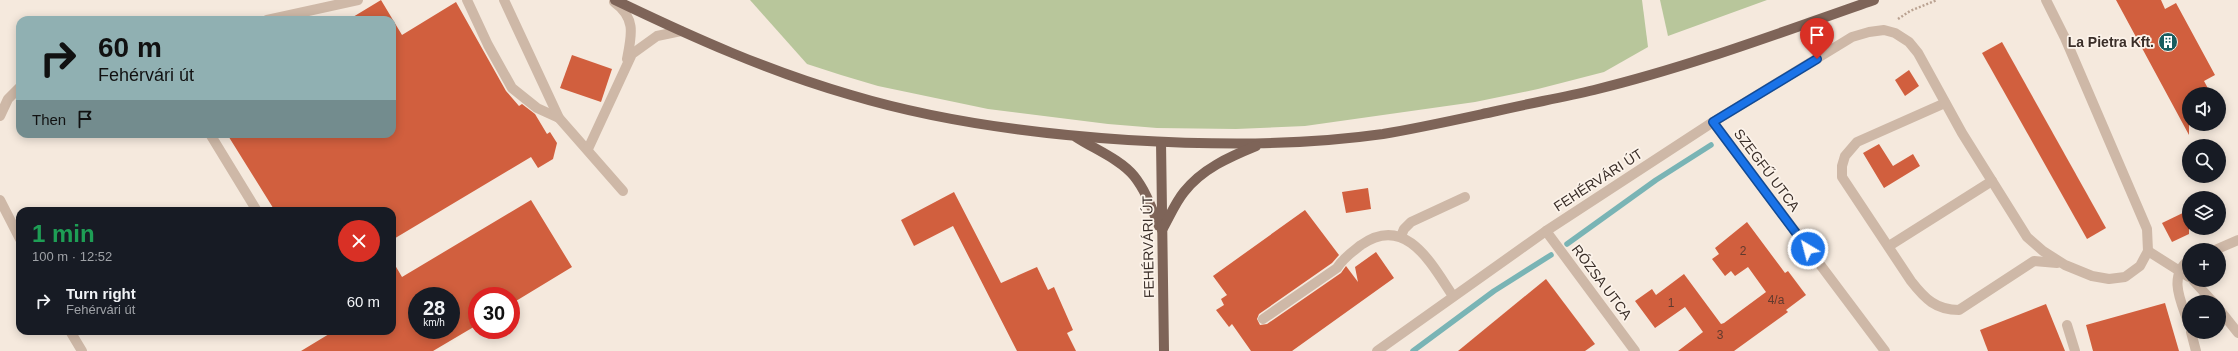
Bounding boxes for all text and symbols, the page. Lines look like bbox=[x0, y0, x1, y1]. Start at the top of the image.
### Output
pin bbox=[1800, 18, 1834, 59]
icon: arrive bbox=[1806, 24, 1828, 46]
building icon: La Pietra Kft. bbox=[2157, 31, 2179, 53]
icon: right bbox=[32, 32, 84, 84]
text: 60 m bbox=[98, 32, 162, 63]
place label: La Pietra Kft. bbox=[2068, 34, 2154, 50]
text: Fehérvári út bbox=[98, 65, 194, 85]
map controls bbox=[2182, 87, 2226, 339]
button: sound bbox=[2182, 87, 2226, 131]
icon: arrive bbox=[74, 108, 96, 130]
text: Then bbox=[32, 111, 66, 128]
street label: SZEGFŰ UTCA bbox=[1731, 126, 1804, 215]
button: search bbox=[2182, 139, 2226, 183]
street label: FEHÉRVÁRI ÚT bbox=[1551, 145, 1646, 215]
button: layers bbox=[2182, 191, 2226, 235]
street label: FEHÉRVÁRI ÚT bbox=[1139, 195, 1157, 298]
text: 1 min bbox=[32, 220, 95, 247]
button: close bbox=[338, 220, 380, 262]
position arrow bbox=[1787, 228, 1829, 270]
street label: RÓZSA UTCA bbox=[1569, 241, 1636, 323]
button: + bbox=[2182, 243, 2226, 287]
house number: 2 bbox=[1740, 244, 1747, 258]
text: 100 m · 12:52 bbox=[32, 249, 112, 264]
text: Turn right bbox=[66, 285, 136, 302]
speed limit sign: 30 bbox=[468, 287, 520, 339]
icon: right bbox=[32, 290, 54, 312]
text: 60 m bbox=[347, 293, 380, 310]
house number: 4/a bbox=[1768, 293, 1785, 307]
button: − bbox=[2182, 295, 2226, 339]
house number: 1 bbox=[1668, 296, 1675, 310]
text: 28 bbox=[423, 297, 445, 319]
text: Fehérvári út bbox=[66, 302, 135, 317]
text: km/h bbox=[423, 317, 445, 328]
house number: 3 bbox=[1717, 328, 1724, 342]

